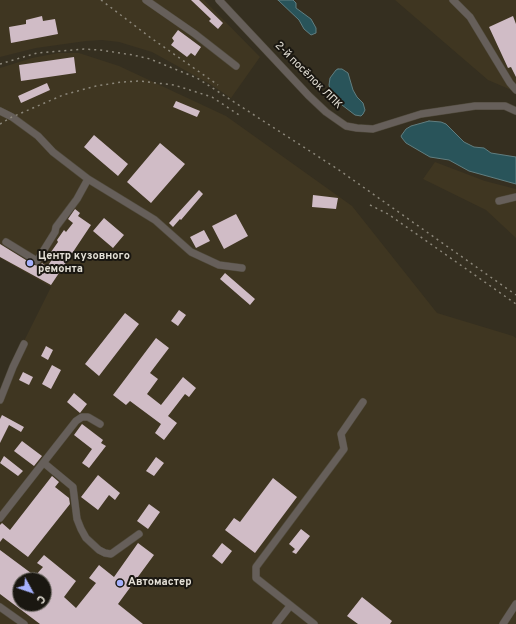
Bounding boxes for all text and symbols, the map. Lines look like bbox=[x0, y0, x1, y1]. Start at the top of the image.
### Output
street label: 2-й посёлок ЛПК bbox=[272, 40, 344, 112]
place label: Центр кузовного ремонта bbox=[38, 250, 130, 276]
marker: Центр кузовного ремонта bbox=[25, 258, 35, 268]
north arrow bbox=[12, 572, 52, 612]
place label: Автомастер bbox=[128, 576, 191, 590]
marker: Автомастер bbox=[115, 578, 125, 588]
text: С bbox=[33, 592, 48, 606]

